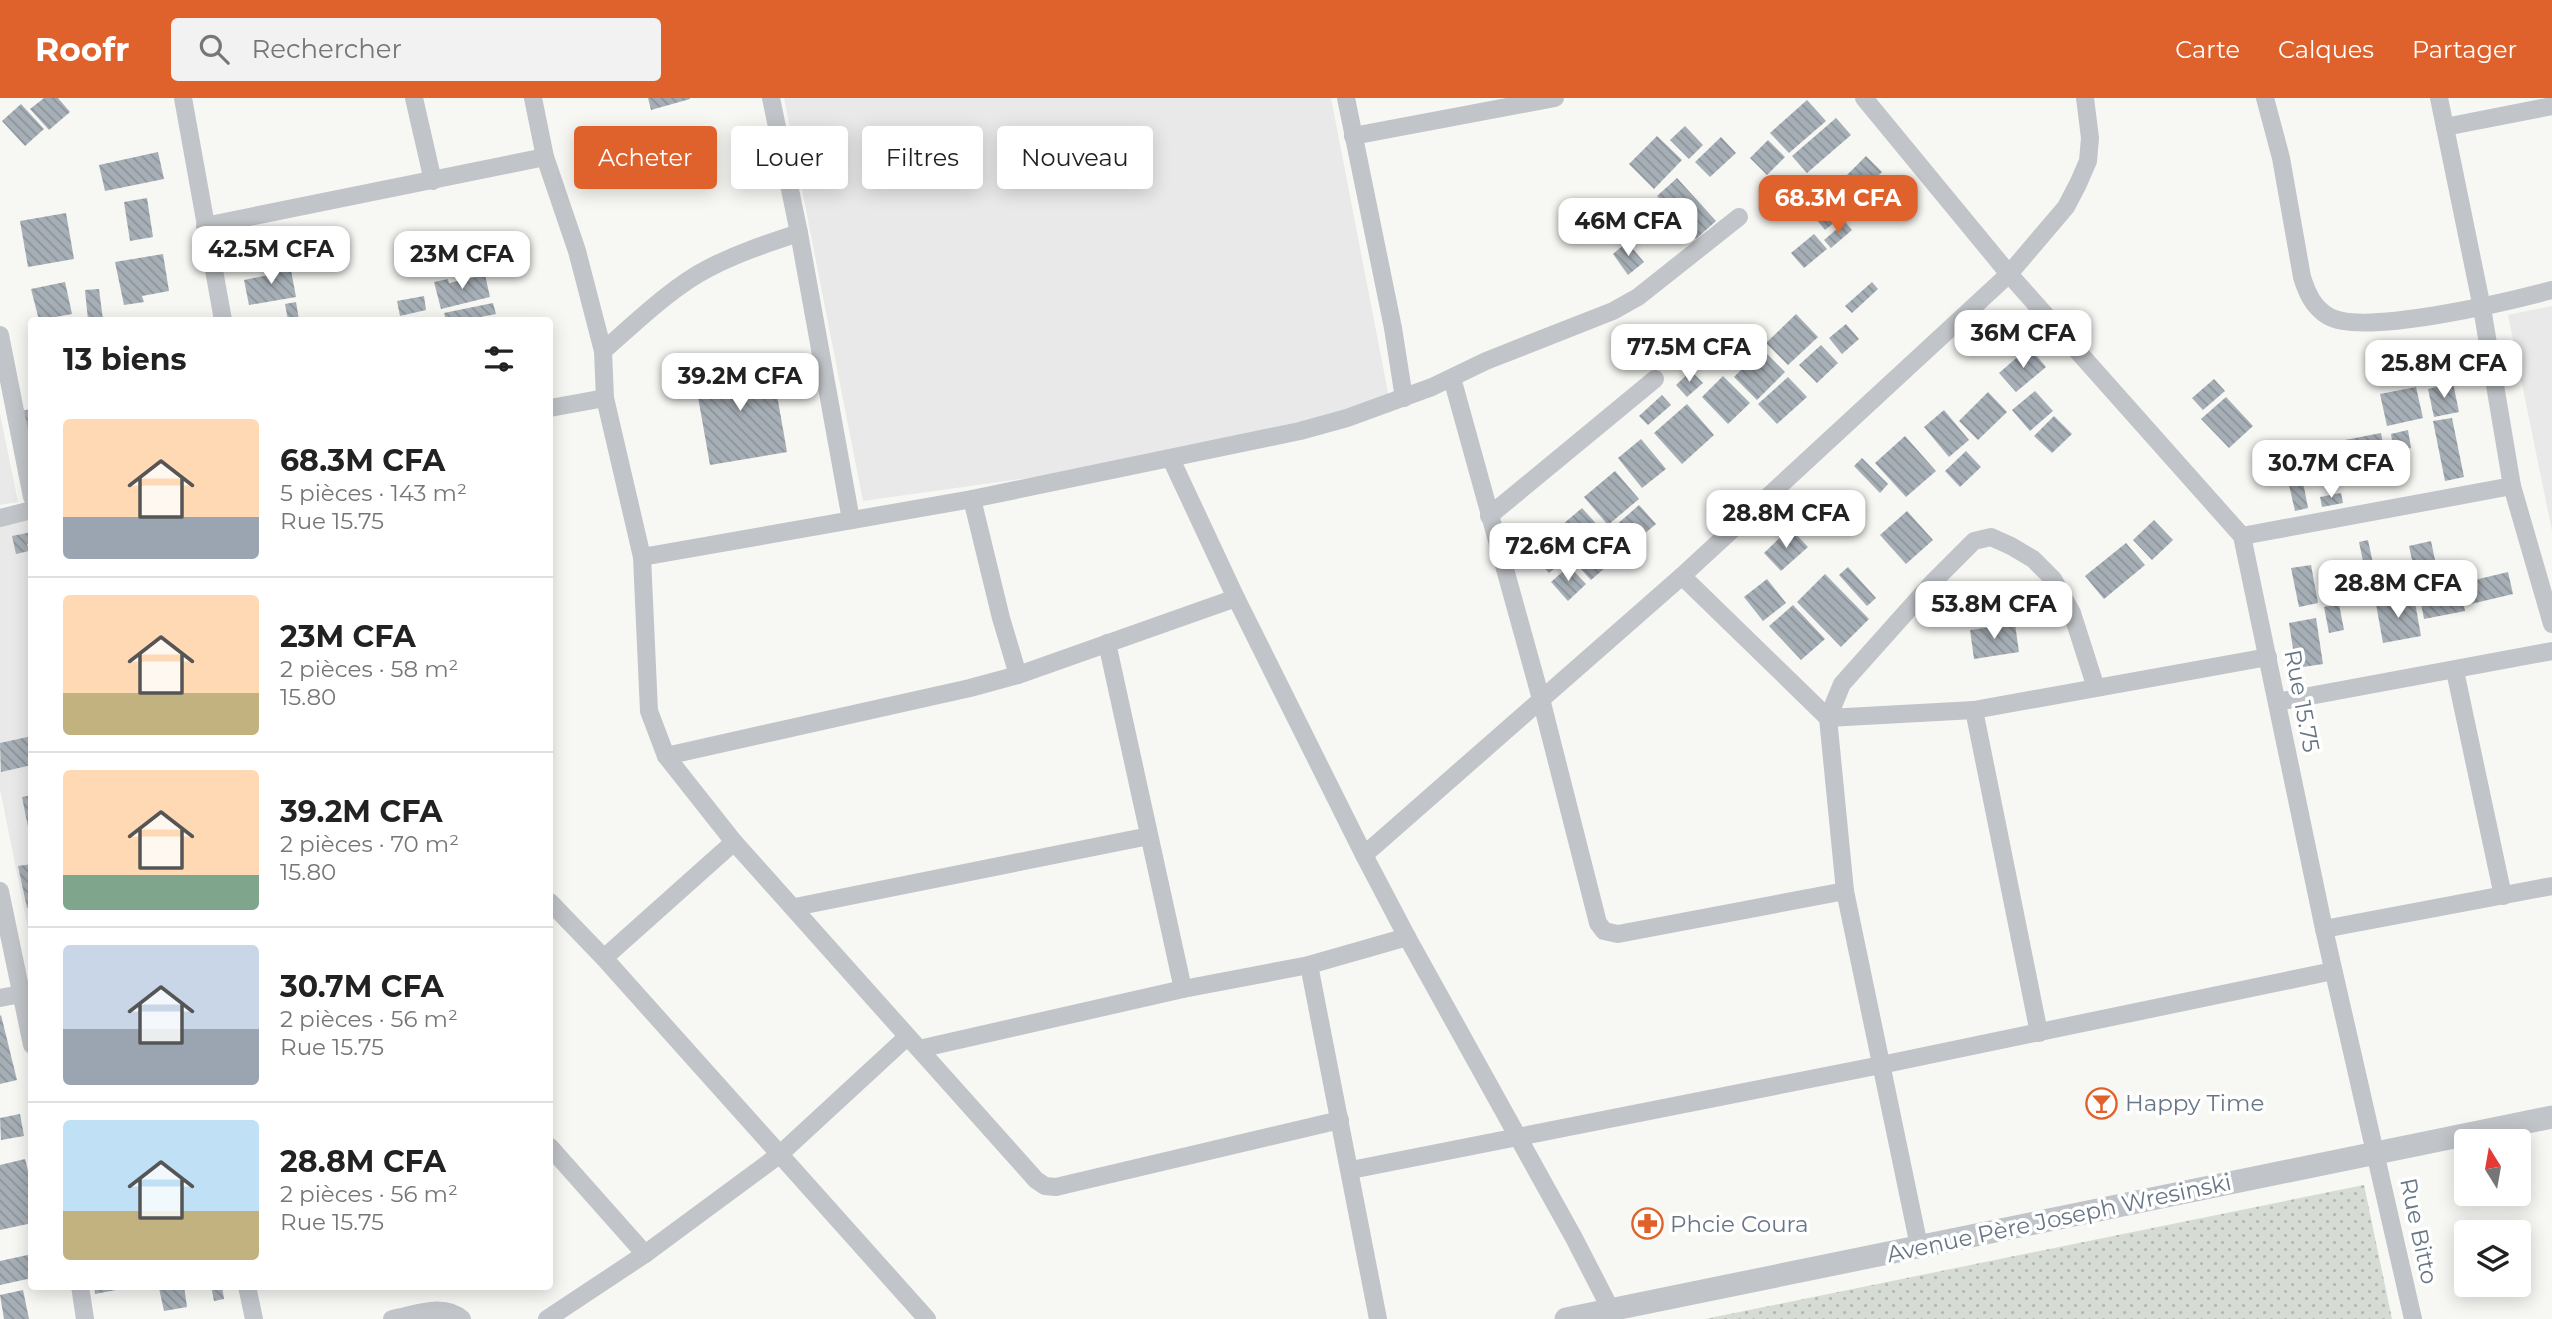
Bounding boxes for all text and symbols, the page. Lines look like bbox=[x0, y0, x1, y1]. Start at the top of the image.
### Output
search box bbox=[171, 18, 661, 81]
text: Roofr bbox=[35, 29, 129, 69]
icon: search bbox=[195, 30, 233, 68]
text: Rechercher bbox=[251, 33, 402, 65]
text: Carte bbox=[2175, 35, 2240, 64]
text: Calques bbox=[2278, 35, 2374, 64]
text: Partager bbox=[2412, 35, 2517, 64]
chip: Acheter bbox=[574, 126, 717, 189]
chip: Louer bbox=[731, 126, 848, 189]
chip: Filtres bbox=[862, 126, 983, 189]
chip: Nouveau bbox=[997, 126, 1153, 189]
pin: 68.3M CFA bbox=[1758, 176, 1918, 235]
text: 68.3M CFA bbox=[1775, 184, 1901, 212]
pin: 46M CFA bbox=[1563, 198, 1693, 258]
text: 46M CFA bbox=[1574, 207, 1682, 235]
pin: 42.5M CFA bbox=[191, 226, 351, 286]
pin: 23M CFA bbox=[397, 232, 527, 291]
text: 42.5M CFA bbox=[208, 235, 334, 263]
text: 23M CFA bbox=[410, 240, 514, 268]
pin: 36M CFA bbox=[1958, 310, 2088, 370]
text: 36M CFA bbox=[1970, 319, 2076, 347]
pin: 77.5M CFA bbox=[1609, 324, 1769, 384]
text: 77.5M CFA bbox=[1627, 333, 1751, 361]
icon: filters bbox=[480, 340, 518, 378]
text: 13 biens bbox=[63, 341, 186, 378]
pin: 25.8M CFA bbox=[2364, 341, 2524, 400]
text: 25.8M CFA bbox=[2381, 349, 2507, 377]
pin: 39.2M CFA bbox=[660, 354, 820, 413]
text: 39.2M CFA bbox=[678, 362, 802, 390]
pin: 30.7M CFA bbox=[2251, 440, 2411, 500]
text: 68.3M CFA bbox=[280, 442, 445, 479]
icon: home bbox=[119, 447, 203, 531]
text: 30.7M CFA bbox=[2268, 449, 2394, 477]
text: 5 pièces · 143 m² bbox=[280, 479, 467, 507]
pin: 28.8M CFA bbox=[1706, 490, 1866, 550]
text: 28.8M CFA bbox=[1722, 499, 1850, 527]
text: Rue 15.75 bbox=[280, 507, 384, 535]
pin: 72.6M CFA bbox=[1488, 524, 1648, 583]
text: 72.6M CFA bbox=[1505, 532, 1631, 560]
pin: 28.8M CFA bbox=[2318, 560, 2478, 620]
text: 28.8M CFA bbox=[2334, 569, 2462, 597]
pin: 53.8M CFA bbox=[1914, 582, 2074, 641]
text: 53.8M CFA bbox=[1931, 590, 2057, 618]
text: 23M CFA bbox=[280, 618, 416, 655]
icon: home bbox=[119, 623, 203, 707]
street label: Rue 15.75 bbox=[2278, 647, 2326, 755]
text: 2 pièces · 58 m² bbox=[280, 655, 458, 683]
text: 15.80 bbox=[280, 683, 336, 711]
text: 39.2M CFA bbox=[280, 793, 443, 830]
icon: home bbox=[119, 798, 203, 882]
text: 2 pièces · 70 m² bbox=[280, 830, 459, 858]
text: 15.80 bbox=[280, 858, 336, 886]
text: 30.7M CFA bbox=[280, 968, 444, 1005]
icon: home bbox=[119, 973, 203, 1057]
text: 2 pièces · 56 m² bbox=[280, 1005, 458, 1033]
text: Rue 15.75 bbox=[280, 1033, 384, 1061]
bar icon: Happy Time bbox=[2085, 1086, 2119, 1120]
place label: Happy Time bbox=[2125, 1089, 2264, 1117]
north arrow bbox=[2454, 1129, 2530, 1206]
map controls bbox=[2454, 1129, 2531, 1297]
text: 28.8M CFA bbox=[280, 1143, 446, 1180]
icon: home bbox=[119, 1148, 203, 1232]
street label: Avenue Père Joseph Wresinski bbox=[1884, 1168, 2234, 1268]
street label: Rue Bitto bbox=[2394, 1175, 2444, 1287]
text: 2 pièces · 56 m² bbox=[280, 1180, 458, 1208]
pharmacy icon: Phcie Coura bbox=[1630, 1207, 1664, 1241]
text: Rue 15.75 bbox=[280, 1208, 384, 1236]
place label: Phcie Coura bbox=[1670, 1210, 1808, 1238]
button: layers bbox=[2454, 1220, 2531, 1297]

